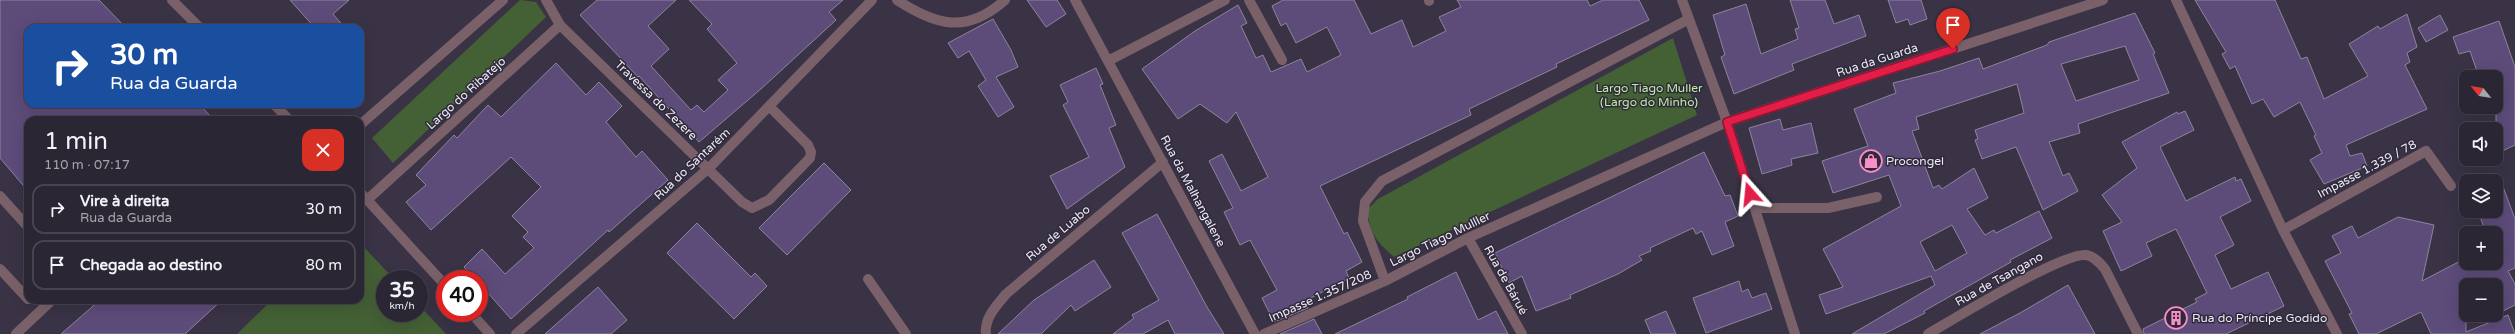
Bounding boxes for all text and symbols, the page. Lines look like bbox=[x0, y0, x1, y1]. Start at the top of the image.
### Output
pin bbox=[1936, 8, 1970, 49]
icon: arrive bbox=[1942, 14, 1964, 36]
text: 30 m bbox=[110, 38, 178, 72]
icon: right bbox=[44, 40, 96, 92]
street label: Rua da Guarda bbox=[1834, 40, 1920, 80]
street label: Largo do Ribatejo bbox=[424, 54, 508, 132]
street label: Travessa do Zezere bbox=[612, 57, 700, 143]
north arrow bbox=[2459, 70, 2503, 114]
map controls bbox=[2459, 70, 2503, 322]
text: Rua da Guarda bbox=[110, 72, 238, 94]
park label: Largo Tiago Muller (Largo do Minho) bbox=[1595, 81, 1703, 109]
button: sound bbox=[2459, 122, 2503, 166]
street label: Rua do Santarém bbox=[651, 125, 733, 203]
text: 1 min bbox=[44, 127, 108, 156]
button: close bbox=[302, 129, 344, 171]
street label: Rua da Malhangalene bbox=[1158, 133, 1228, 249]
street label: Impasse 1.339 / 78 bbox=[2315, 137, 2419, 201]
shop icon: Procongel bbox=[1858, 148, 1884, 174]
place label: Procongel bbox=[1886, 154, 1944, 168]
text: 110 m · 07:17 bbox=[44, 157, 130, 173]
position arrow bbox=[1729, 173, 1771, 215]
button: layers bbox=[2459, 174, 2503, 218]
text: Vire à direita bbox=[80, 192, 169, 210]
icon: right bbox=[46, 198, 68, 220]
text: 30 m bbox=[305, 200, 342, 218]
street label: Rua de Luabo bbox=[1023, 202, 1093, 264]
street label: Largo Tiago Mulller bbox=[1387, 208, 1493, 269]
text: Rua da Guarda bbox=[80, 210, 172, 226]
button: + bbox=[2459, 226, 2503, 270]
street label: Rua de Bárué bbox=[1481, 243, 1531, 317]
street label: Rua de Tsangano bbox=[1953, 249, 2045, 309]
icon: arrive bbox=[46, 254, 68, 276]
text: Chegada ao destino bbox=[80, 256, 222, 274]
text: 80 m bbox=[305, 256, 342, 274]
street label: Impasse 1.357/208 bbox=[1266, 267, 1374, 325]
speed limit sign: 40 bbox=[436, 270, 488, 322]
button: − bbox=[2459, 278, 2503, 322]
text: 35 bbox=[389, 279, 415, 303]
text: km/h bbox=[389, 300, 415, 312]
building icon: Rua do Príncipe Godido bbox=[2163, 305, 2189, 331]
place label: Rua do Príncipe Godido bbox=[2192, 311, 2327, 325]

